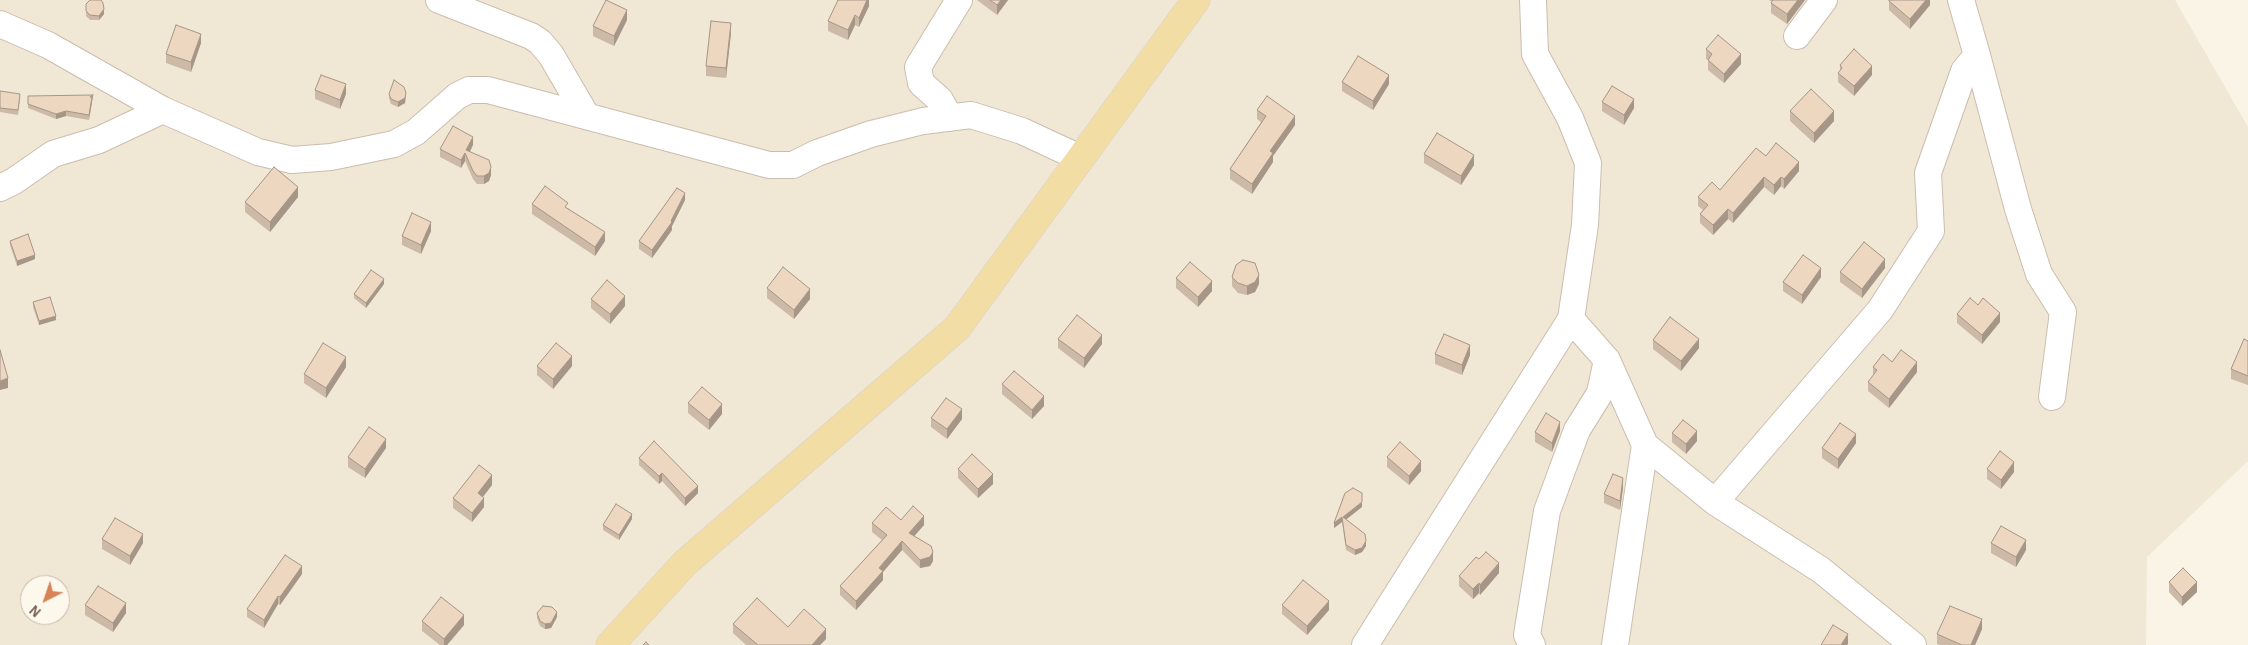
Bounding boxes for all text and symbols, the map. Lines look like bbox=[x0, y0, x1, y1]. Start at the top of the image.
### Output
north arrow bbox=[20, 575, 70, 625]
text: N bbox=[28, 602, 44, 619]

